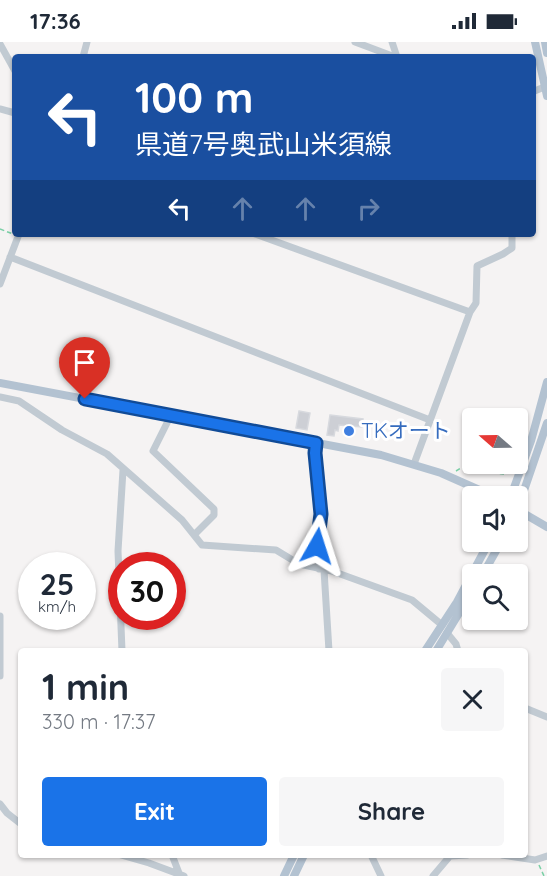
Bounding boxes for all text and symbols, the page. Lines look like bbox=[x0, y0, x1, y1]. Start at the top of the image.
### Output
text: 17:36 bbox=[30, 7, 81, 35]
text: 100 m bbox=[135, 71, 253, 124]
icon: left bbox=[36, 78, 114, 156]
text: 県道7号奥武山米須線 bbox=[135, 127, 392, 161]
icon: left bbox=[163, 192, 196, 225]
icon: ahead bbox=[226, 192, 259, 225]
icon: ahead bbox=[289, 192, 322, 225]
icon: right bbox=[352, 192, 385, 225]
pin bbox=[59, 337, 110, 399]
icon: arrive bbox=[68, 346, 101, 379]
north arrow bbox=[462, 408, 528, 474]
map controls bbox=[462, 408, 528, 630]
place label: TKオート bbox=[361, 417, 451, 443]
marker: TKオート bbox=[342, 424, 356, 438]
button: sound bbox=[462, 486, 528, 552]
position arrow bbox=[285, 514, 349, 578]
speed limit sign: 30 bbox=[108, 552, 186, 630]
button: search bbox=[462, 564, 528, 630]
text: 25 bbox=[40, 565, 74, 603]
text: km/h bbox=[38, 597, 76, 616]
text: 1 min bbox=[42, 664, 129, 709]
button: close bbox=[441, 668, 504, 731]
text: 330 m · 17:37 bbox=[42, 709, 156, 734]
button: Exit bbox=[42, 777, 267, 846]
button: Share bbox=[279, 777, 504, 846]

